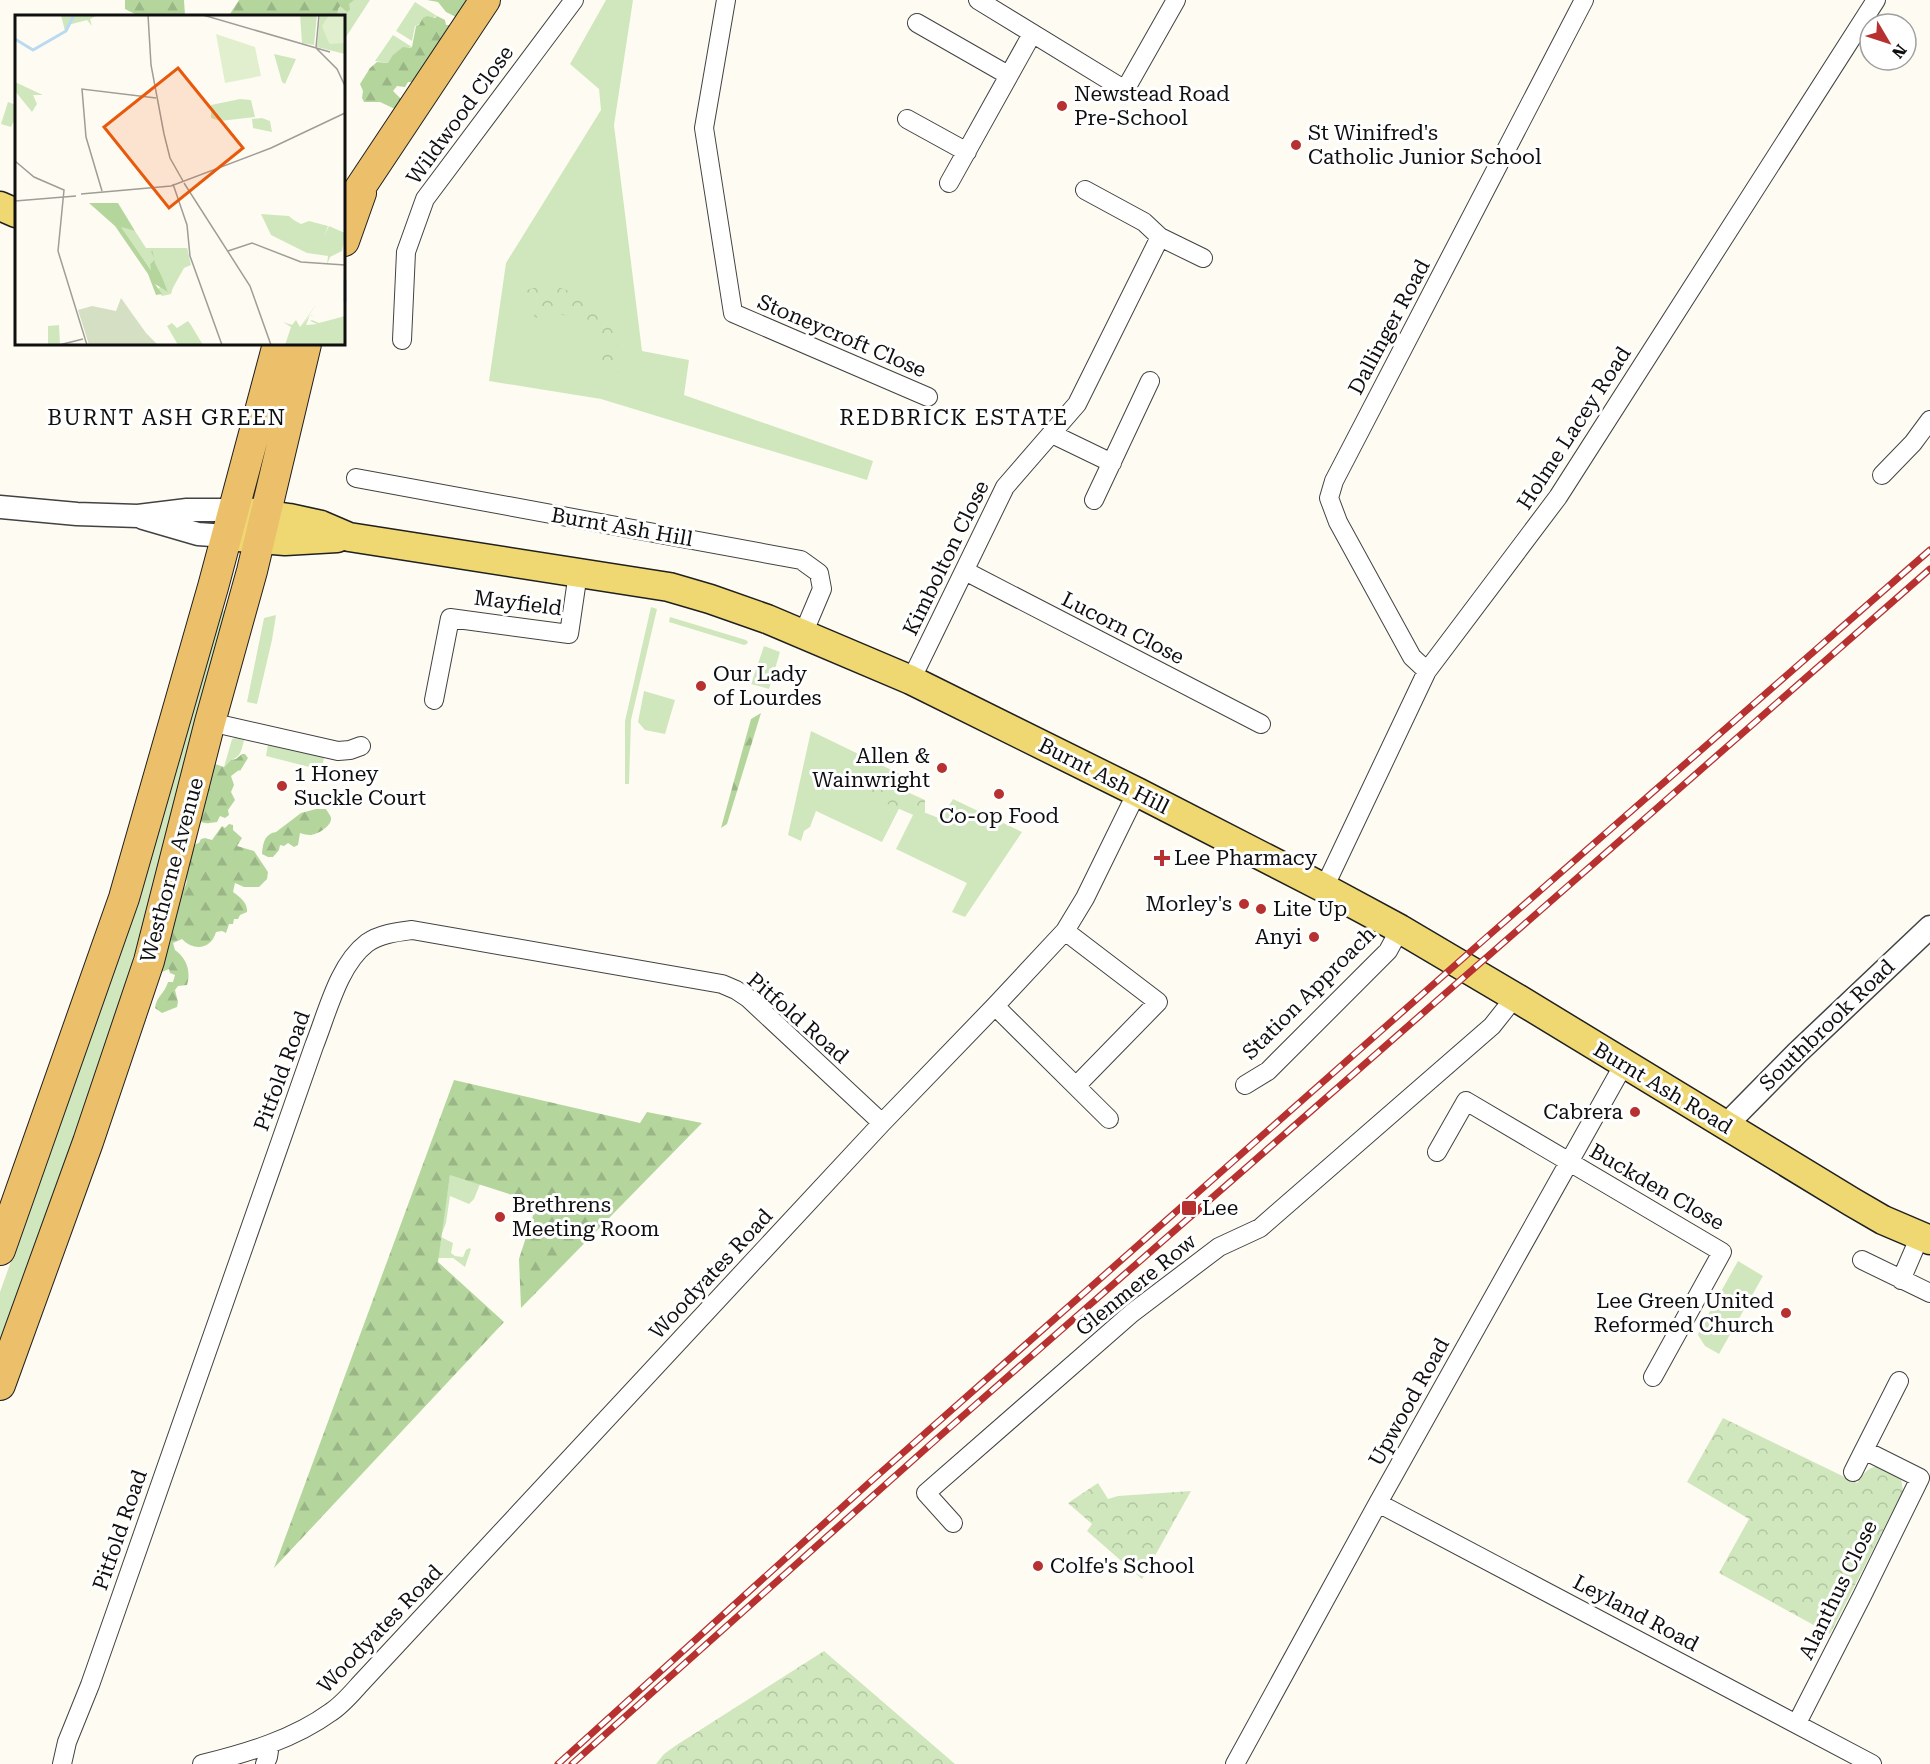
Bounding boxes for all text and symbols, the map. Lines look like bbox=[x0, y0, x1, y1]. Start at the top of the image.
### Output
north arrow bbox=[1858, 12, 1918, 72]
inset map bbox=[15, 15, 345, 345]
text: N bbox=[1888, 40, 1911, 62]
street label: Wildwood Close bbox=[402, 41, 518, 189]
place label: Newstead Road Pre-School bbox=[1074, 82, 1230, 130]
marker: Newstead Road Pre-School bbox=[1055, 99, 1069, 113]
place label: St Winifred's Catholic Junior School bbox=[1308, 121, 1542, 169]
marker: St Winifred's Catholic Junior School bbox=[1289, 138, 1303, 152]
street label: Dallinger Road bbox=[1343, 255, 1435, 399]
street label: Stoneycroft Close bbox=[754, 290, 930, 382]
street label: Holme Lacey Road bbox=[1512, 342, 1636, 514]
district label: BURNT ASH GREEN bbox=[47, 405, 287, 430]
district label: REDBRICK ESTATE bbox=[839, 405, 1069, 430]
street label: Kimbolton Close bbox=[898, 477, 994, 639]
street label: Burnt Ash Hill bbox=[549, 503, 695, 551]
street label: Mayfield bbox=[473, 586, 564, 620]
street label: Lucorn Close bbox=[1058, 587, 1188, 669]
place label: Our Lady of Lourdes bbox=[713, 662, 822, 710]
marker: Our Lady of Lourdes bbox=[694, 679, 708, 693]
street label: Burnt Ash Hill bbox=[1035, 733, 1174, 819]
place label: Allen & Wainwright bbox=[812, 744, 930, 792]
marker: Allen & Wainwright bbox=[935, 761, 949, 775]
place label: 1 Honey Suckle Court bbox=[294, 762, 426, 810]
street label: Westhorne Avenue bbox=[136, 775, 208, 965]
marker: 1 Honey Suckle Court bbox=[275, 779, 289, 793]
marker: Co-op Food bbox=[992, 787, 1006, 801]
place label: Co-op Food bbox=[939, 804, 1060, 828]
place label: Lee Pharmacy bbox=[1174, 846, 1318, 870]
marker: Lee Pharmacy bbox=[1155, 851, 1169, 865]
place label: Morley's bbox=[1146, 892, 1232, 916]
marker: Morley's bbox=[1237, 897, 1251, 911]
place label: Lite Up bbox=[1273, 897, 1347, 921]
marker: Lite Up bbox=[1254, 902, 1268, 916]
street label: Station Approach bbox=[1238, 921, 1381, 1064]
place label: Anyi bbox=[1255, 925, 1302, 949]
marker: Anyi bbox=[1307, 930, 1321, 944]
street label: Southbrook Road bbox=[1754, 954, 1900, 1096]
street label: Pitfold Road bbox=[743, 968, 854, 1069]
street label: Pitfold Road bbox=[249, 1007, 315, 1134]
street label: Burnt Ash Road bbox=[1589, 1037, 1737, 1139]
place label: Cabrera bbox=[1543, 1100, 1624, 1124]
marker: Cabrera bbox=[1628, 1105, 1642, 1119]
street label: Buckden Close bbox=[1586, 1139, 1728, 1235]
place label: Brethrens Meeting Room bbox=[512, 1193, 660, 1241]
place label: Lee bbox=[1202, 1196, 1238, 1220]
marker: Lee bbox=[1180, 1199, 1198, 1217]
street label: Woodyates Road bbox=[645, 1204, 778, 1344]
marker: Brethrens Meeting Room bbox=[493, 1210, 507, 1224]
street label: Glenmere Row bbox=[1071, 1229, 1201, 1341]
place label: Lee Green United Reformed Church bbox=[1594, 1289, 1775, 1337]
marker: Lee Green United Reformed Church bbox=[1779, 1306, 1793, 1320]
street label: Upwood Road bbox=[1364, 1333, 1454, 1470]
street label: Pitfold Road bbox=[88, 1466, 152, 1593]
street label: Alanthus Close bbox=[1794, 1517, 1882, 1663]
place label: Colfe's School bbox=[1050, 1554, 1195, 1578]
marker: Colfe's School bbox=[1031, 1559, 1045, 1573]
street label: Woodyates Road bbox=[313, 1560, 448, 1698]
street label: Leyland Road bbox=[1569, 1570, 1703, 1656]

